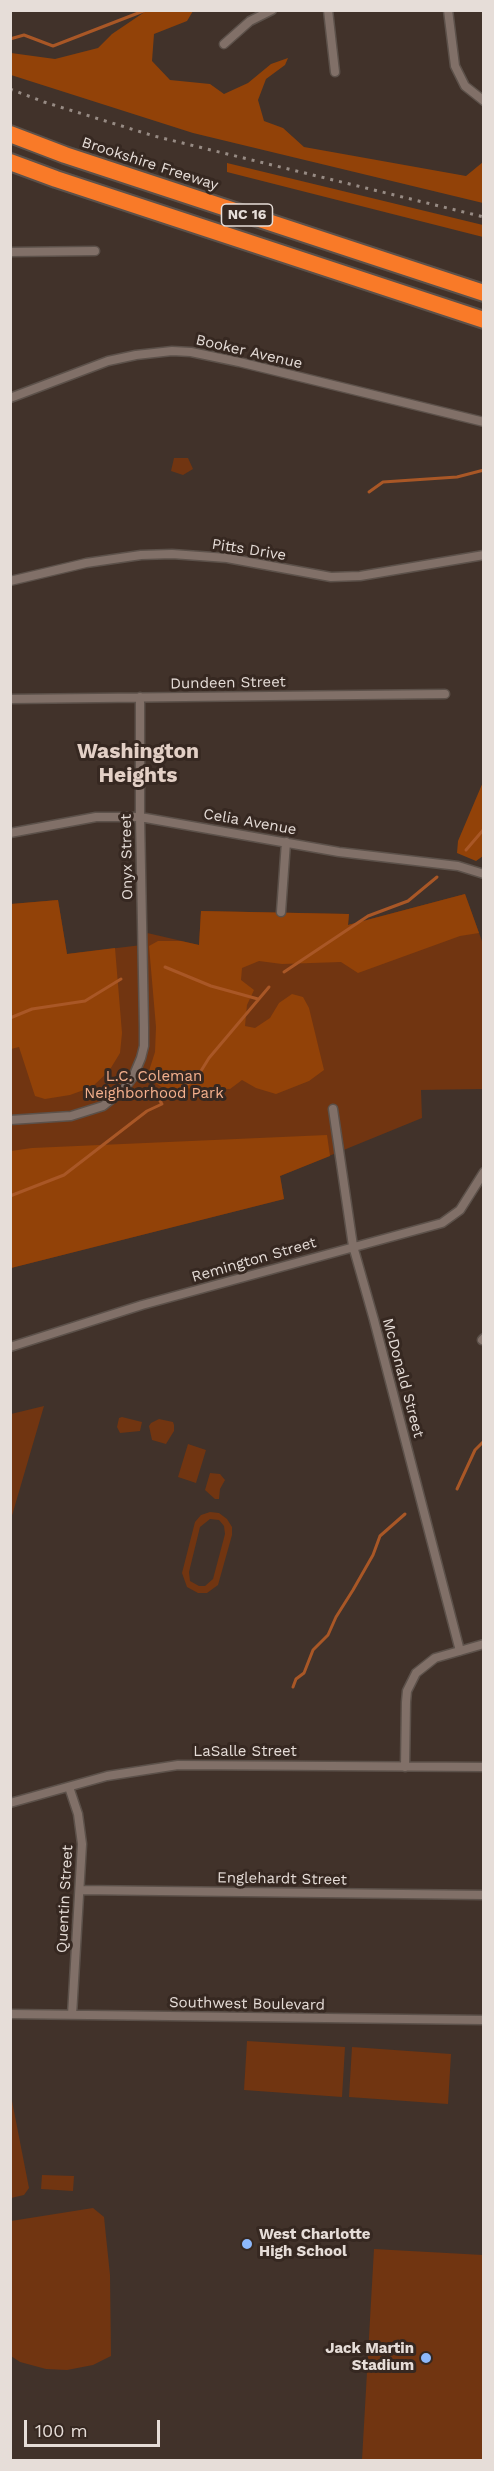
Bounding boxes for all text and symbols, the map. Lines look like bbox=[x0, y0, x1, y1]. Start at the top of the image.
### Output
street label: Brookshire Freeway bbox=[79, 133, 221, 195]
road number: NC 16 bbox=[222, 204, 272, 226]
street label: Booker Avenue bbox=[194, 331, 304, 373]
street label: Pitts Drive bbox=[211, 535, 287, 565]
street label: Dundeen Street bbox=[170, 673, 286, 693]
district label: Washington Heights bbox=[77, 739, 199, 789]
street label: Celia Avenue bbox=[202, 805, 298, 839]
street label: Onyx Street bbox=[117, 814, 137, 900]
park label: L.C. Coleman Neighborhood Park bbox=[84, 1068, 224, 1103]
street label: Remington Street bbox=[190, 1234, 318, 1286]
street label: McDonald Street bbox=[378, 1316, 428, 1440]
street label: LaSalle Street bbox=[193, 1743, 297, 1761]
street label: Quentin Street bbox=[53, 1845, 77, 1953]
street label: Englehardt Street bbox=[217, 1869, 347, 1889]
street label: Southwest Boulevard bbox=[169, 1994, 325, 2014]
place label: West Charlotte High School bbox=[259, 2226, 370, 2261]
marker: West Charlotte High School bbox=[240, 2237, 254, 2251]
place label: Jack Martin Stadium bbox=[325, 2340, 414, 2375]
marker: Jack Martin Stadium bbox=[419, 2351, 433, 2365]
scale bar bbox=[27, 2408, 164, 2446]
text: 100 m bbox=[35, 2420, 88, 2441]

